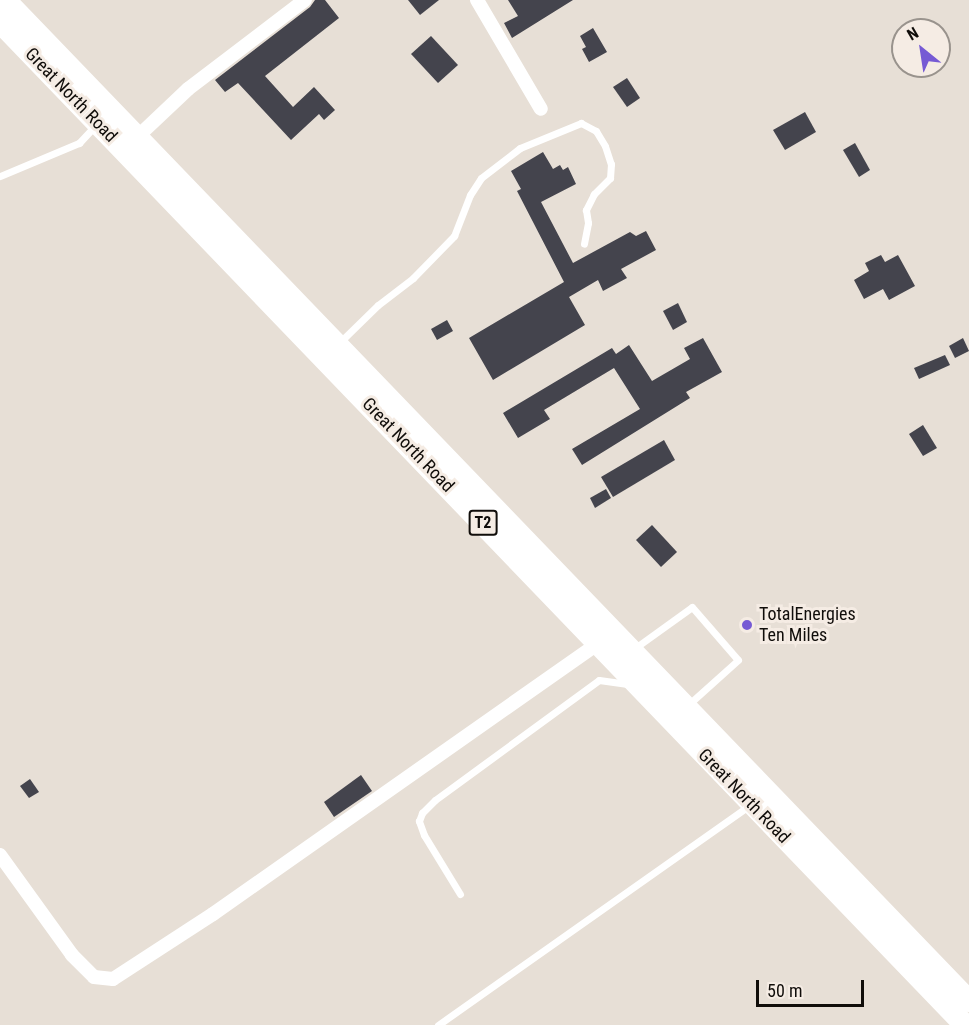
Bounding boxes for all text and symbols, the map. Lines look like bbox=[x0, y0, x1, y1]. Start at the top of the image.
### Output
north arrow bbox=[891, 18, 951, 78]
text: N bbox=[904, 23, 922, 44]
street label: Great North Road bbox=[21, 43, 121, 147]
street label: Great North Road bbox=[358, 393, 458, 497]
road number: T2 bbox=[468, 510, 498, 536]
place label: TotalEnergies Ten Miles bbox=[759, 604, 856, 646]
marker: TotalEnergies Ten Miles bbox=[740, 618, 754, 632]
street label: Great North Road bbox=[694, 744, 794, 848]
scale bar bbox=[759, 968, 867, 1006]
text: 50 m bbox=[767, 980, 802, 1001]

